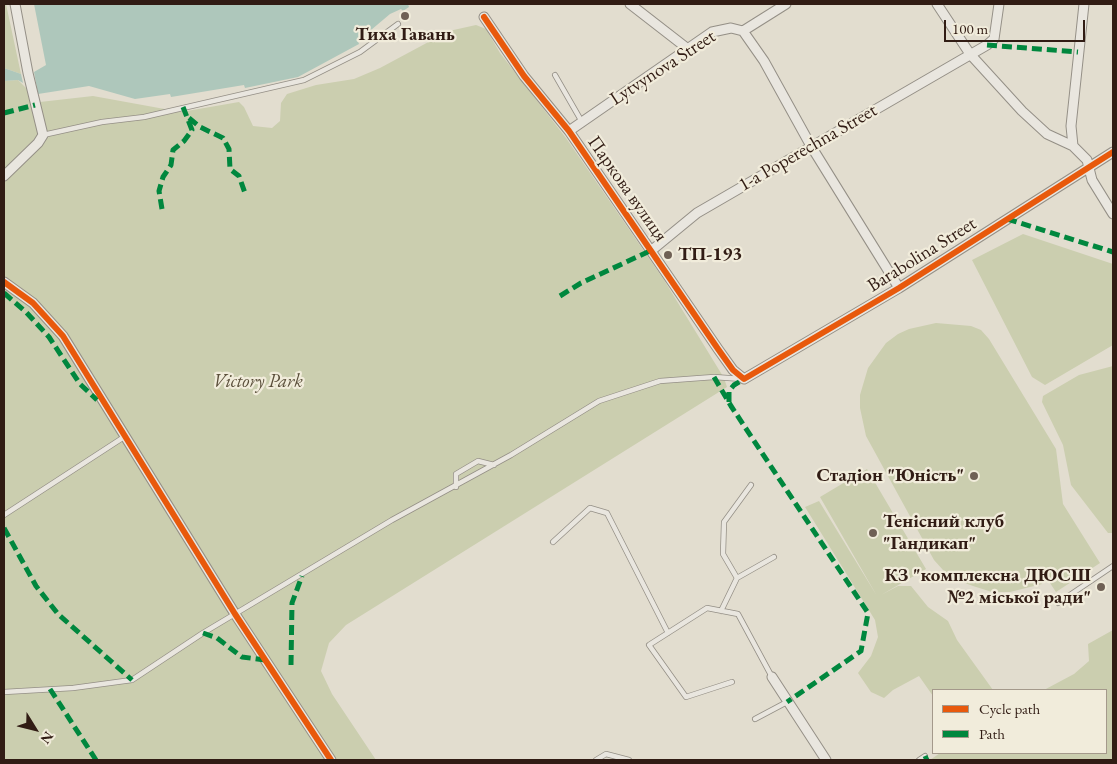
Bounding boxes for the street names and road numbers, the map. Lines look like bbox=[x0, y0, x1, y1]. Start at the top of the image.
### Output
street label: Lytvynova Street bbox=[606, 25, 720, 111]
street label: 1-a Poperechna Street bbox=[735, 99, 881, 197]
street label: Паркова вулиця bbox=[582, 132, 672, 246]
street label: Barabolina Street bbox=[863, 212, 981, 298]

